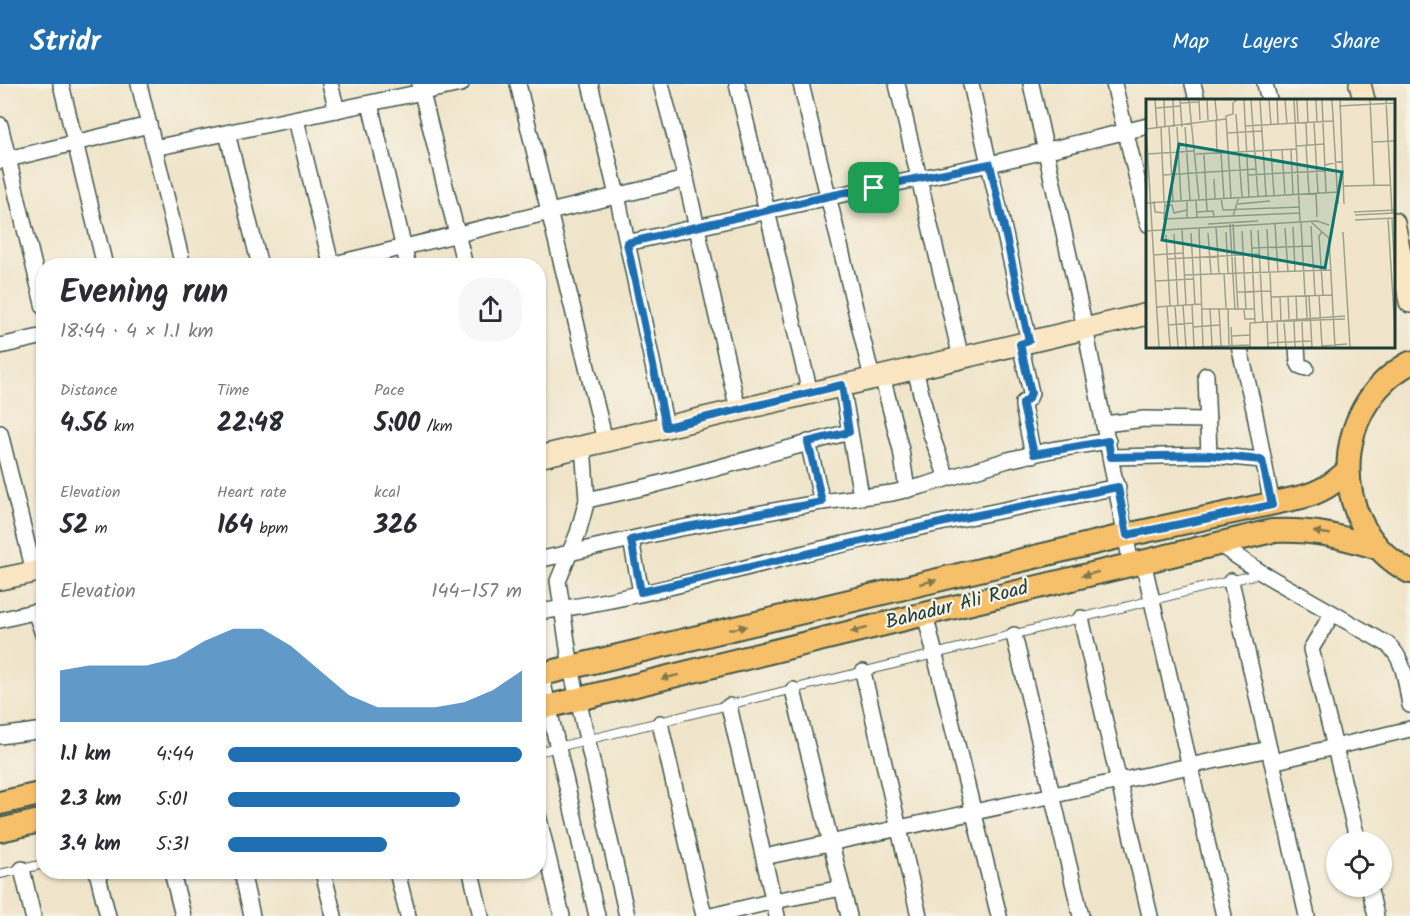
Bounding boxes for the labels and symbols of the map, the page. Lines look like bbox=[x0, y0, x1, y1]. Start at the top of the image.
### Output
inset map bbox=[1146, 99, 1395, 348]
pin bbox=[848, 162, 899, 213]
one-way arrow bbox=[1312, 528, 1331, 537]
one-way arrow bbox=[1081, 569, 1099, 579]
street label: Bahadur Ali Road bbox=[882, 573, 1033, 639]
one-way arrow bbox=[919, 577, 937, 587]
one-way arrow bbox=[729, 622, 748, 632]
one-way arrow bbox=[850, 625, 869, 635]
one-way arrow bbox=[661, 672, 679, 682]

